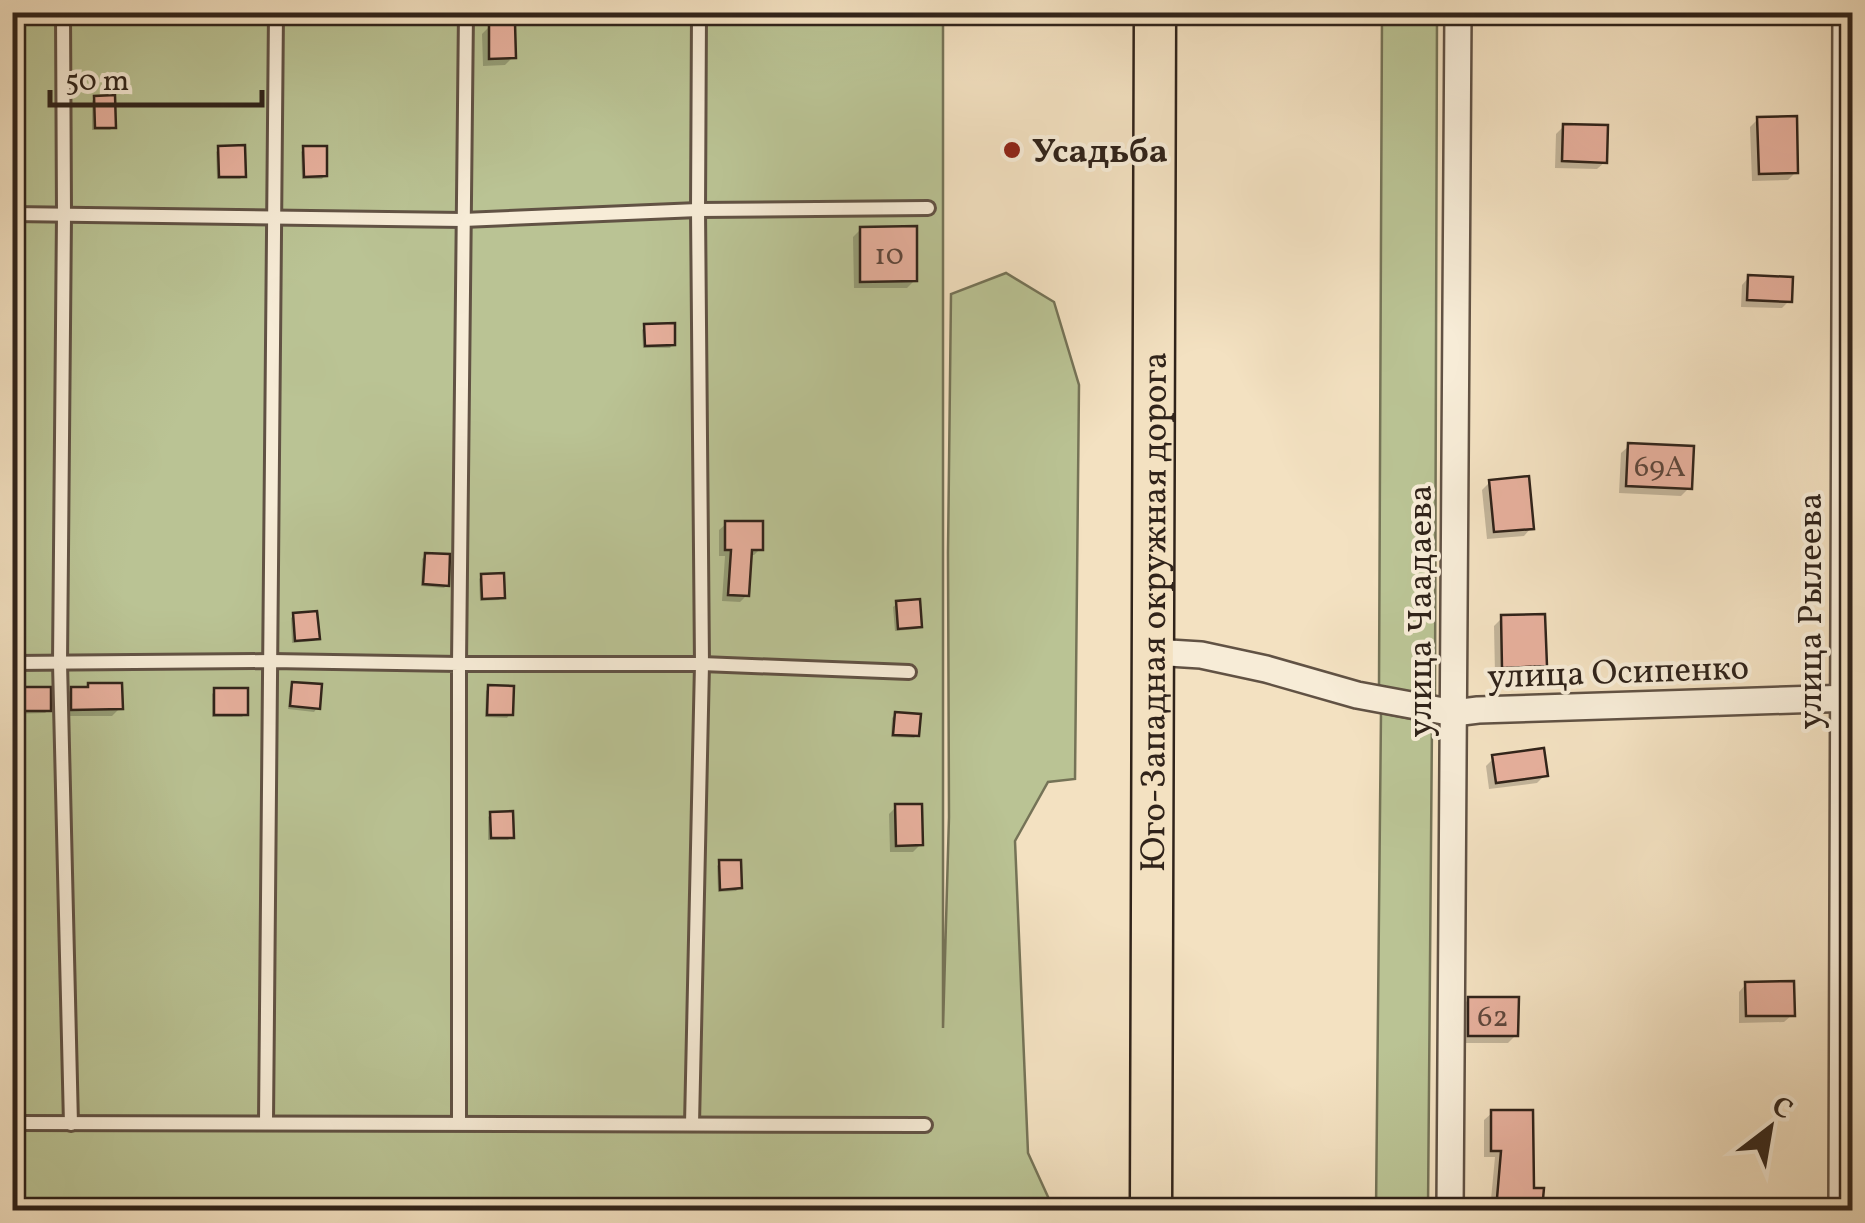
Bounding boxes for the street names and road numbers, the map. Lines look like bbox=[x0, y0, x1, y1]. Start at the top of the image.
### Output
street label: Юго-Западная окружная дорога bbox=[1131, 352, 1181, 872]
street label: улица Чаадаева bbox=[1398, 485, 1446, 737]
street label: улица Рылеева bbox=[1788, 493, 1836, 729]
street label: улица Осипенко bbox=[1486, 645, 1750, 703]

